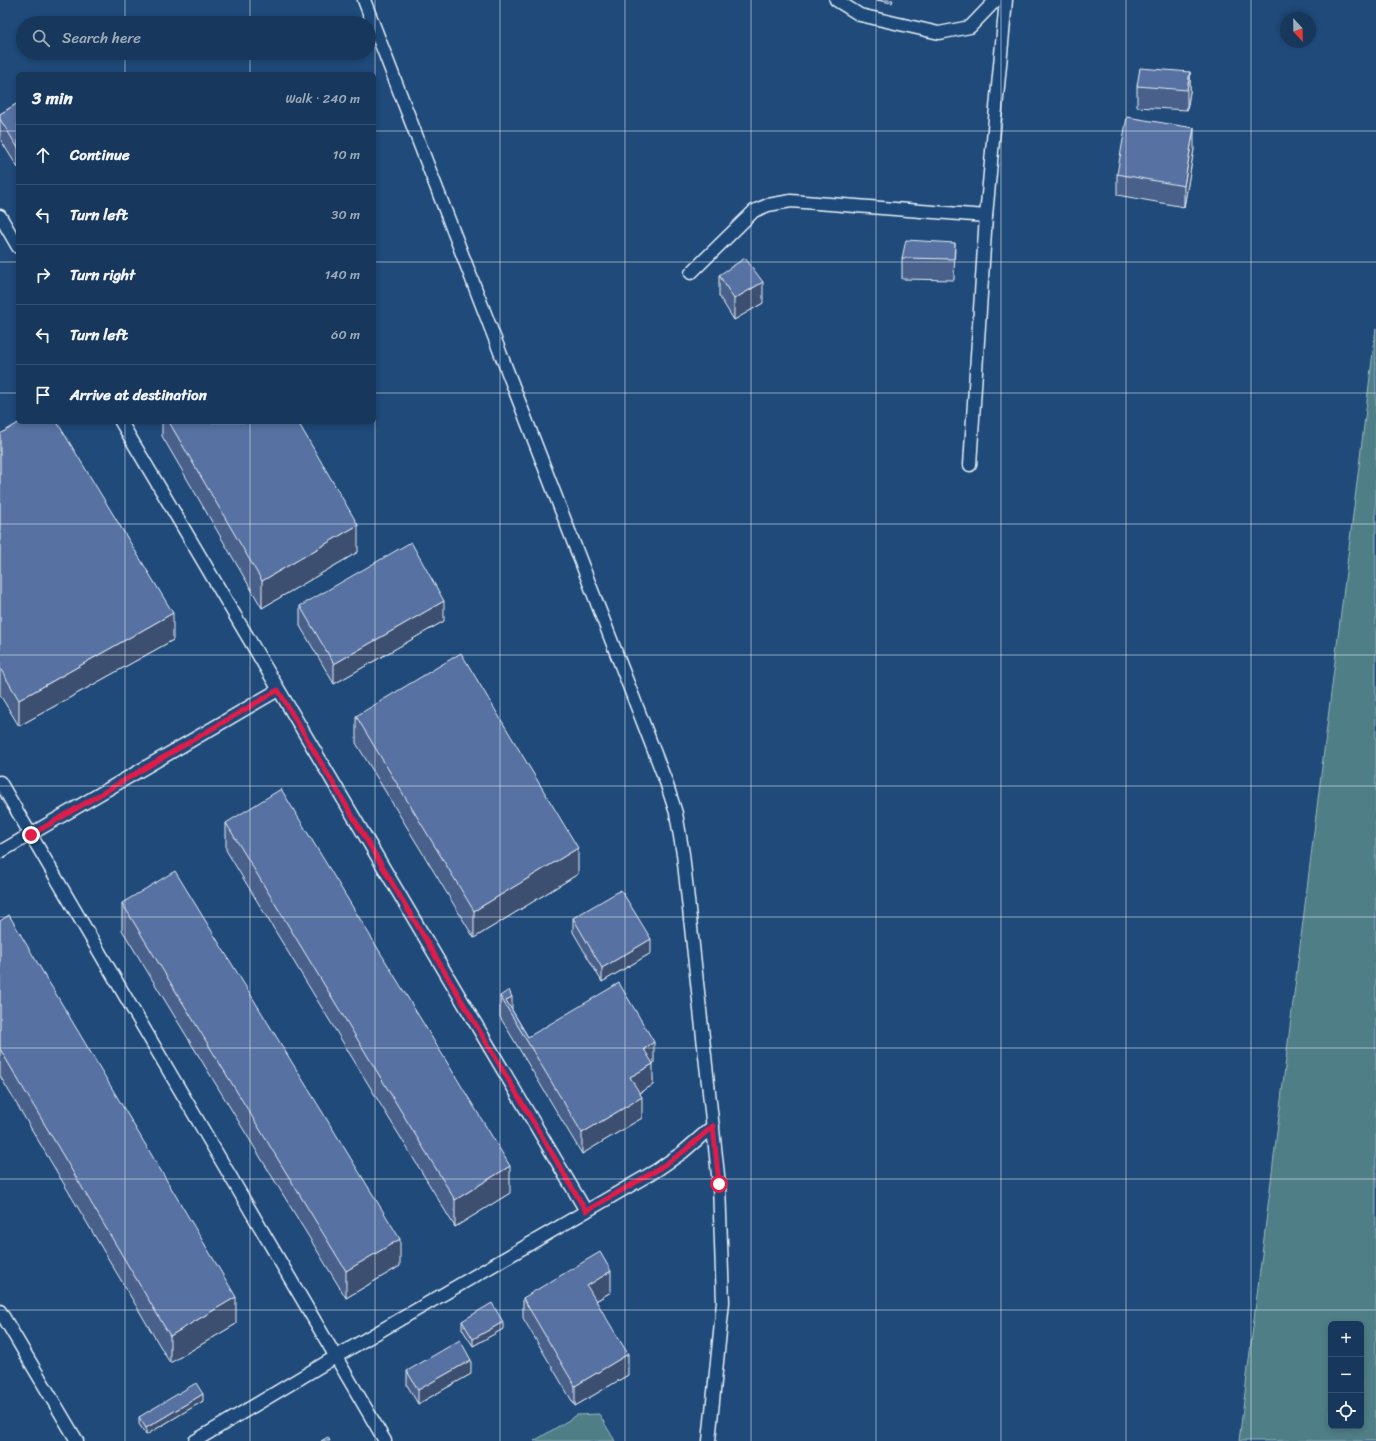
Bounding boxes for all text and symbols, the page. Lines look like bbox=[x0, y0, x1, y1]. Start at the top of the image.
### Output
north arrow bbox=[1280, 12, 1316, 48]
search box bbox=[16, 16, 376, 60]
text: Search here bbox=[62, 25, 141, 51]
icon: search bbox=[30, 27, 52, 49]
text: 3 min bbox=[32, 83, 73, 113]
text: Walk · 240 m bbox=[285, 87, 360, 110]
text: Continue bbox=[70, 142, 130, 168]
text: 10 m bbox=[333, 143, 360, 166]
icon: ahead bbox=[32, 144, 54, 166]
text: Turn left bbox=[70, 202, 128, 228]
text: 30 m bbox=[331, 203, 360, 226]
icon: left bbox=[32, 204, 54, 226]
text: Turn right bbox=[70, 262, 135, 288]
text: 140 m bbox=[325, 263, 360, 286]
icon: right bbox=[32, 264, 54, 286]
text: Turn left bbox=[70, 322, 128, 348]
text: 60 m bbox=[331, 323, 360, 346]
icon: left bbox=[32, 324, 54, 346]
text: Arrive at destination bbox=[70, 382, 207, 408]
icon: arrive bbox=[32, 384, 54, 406]
route end bbox=[22, 826, 40, 844]
route start bbox=[710, 1175, 728, 1193]
map controls bbox=[1328, 1321, 1364, 1429]
button: + bbox=[1328, 1321, 1364, 1357]
button: − bbox=[1328, 1357, 1364, 1393]
button: locate bbox=[1328, 1393, 1364, 1429]

